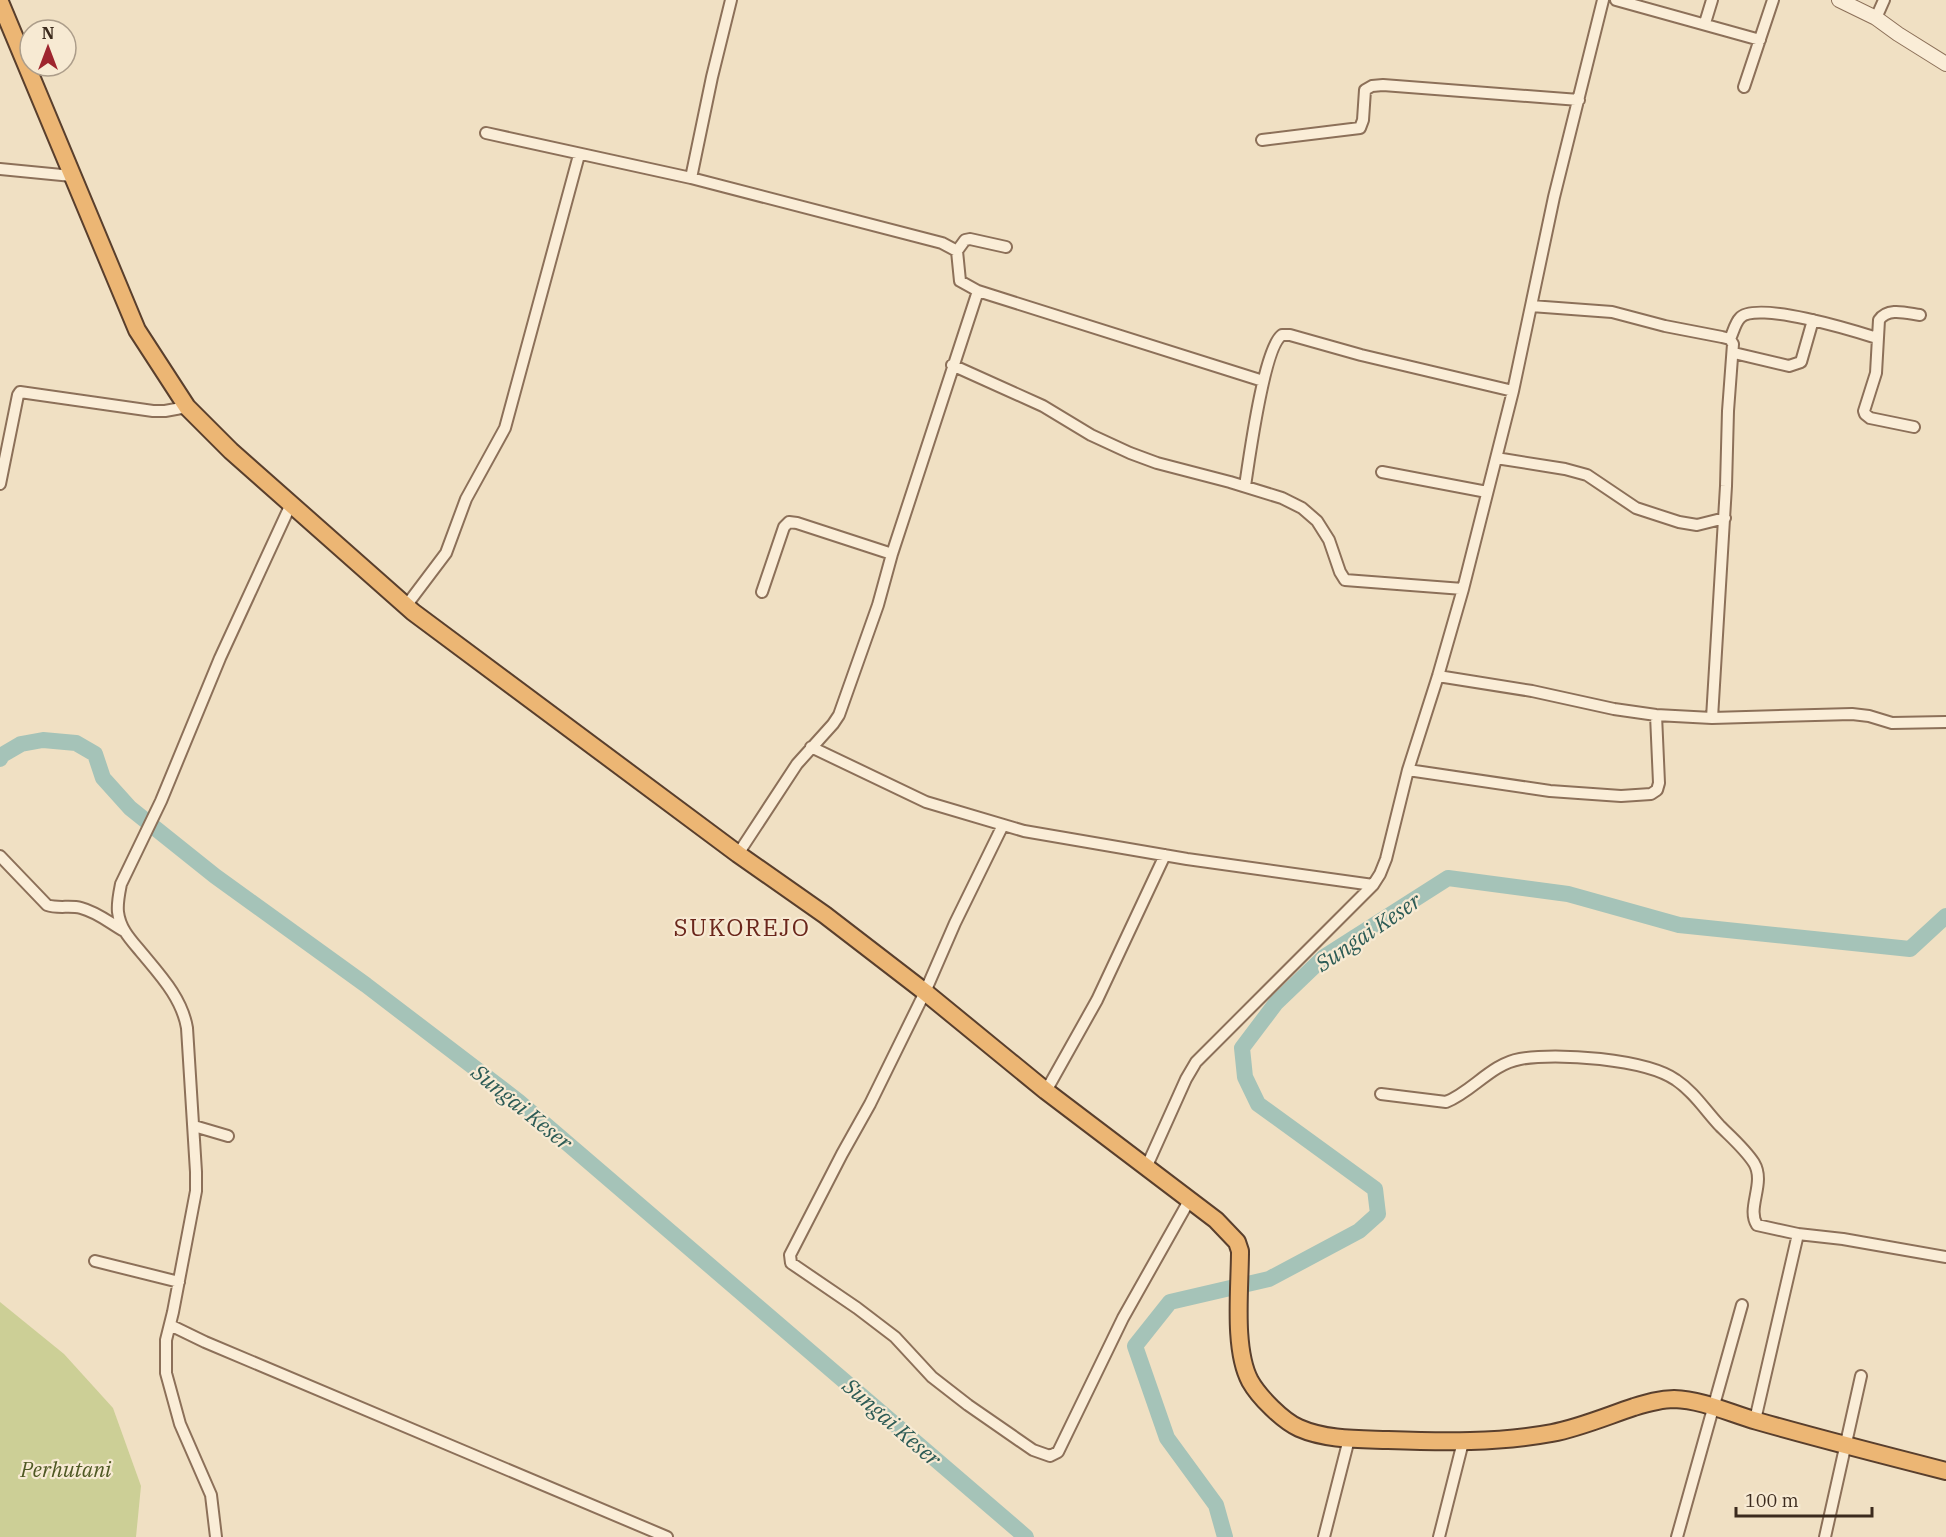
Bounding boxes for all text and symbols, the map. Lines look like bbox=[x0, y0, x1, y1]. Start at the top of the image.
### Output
north arrow bbox=[18, 18, 78, 78]
text: N bbox=[42, 23, 54, 43]
water label: Sungai Keser bbox=[1308, 885, 1427, 978]
district label: SUKOREJO bbox=[674, 911, 810, 943]
water label: Sungai Keser bbox=[465, 1056, 580, 1157]
water label: Sungai Keser bbox=[836, 1370, 949, 1473]
park label: Perhutani bbox=[20, 1455, 112, 1483]
scale bar bbox=[1736, 1480, 1872, 1518]
text: 100 m bbox=[1745, 1489, 1799, 1512]

